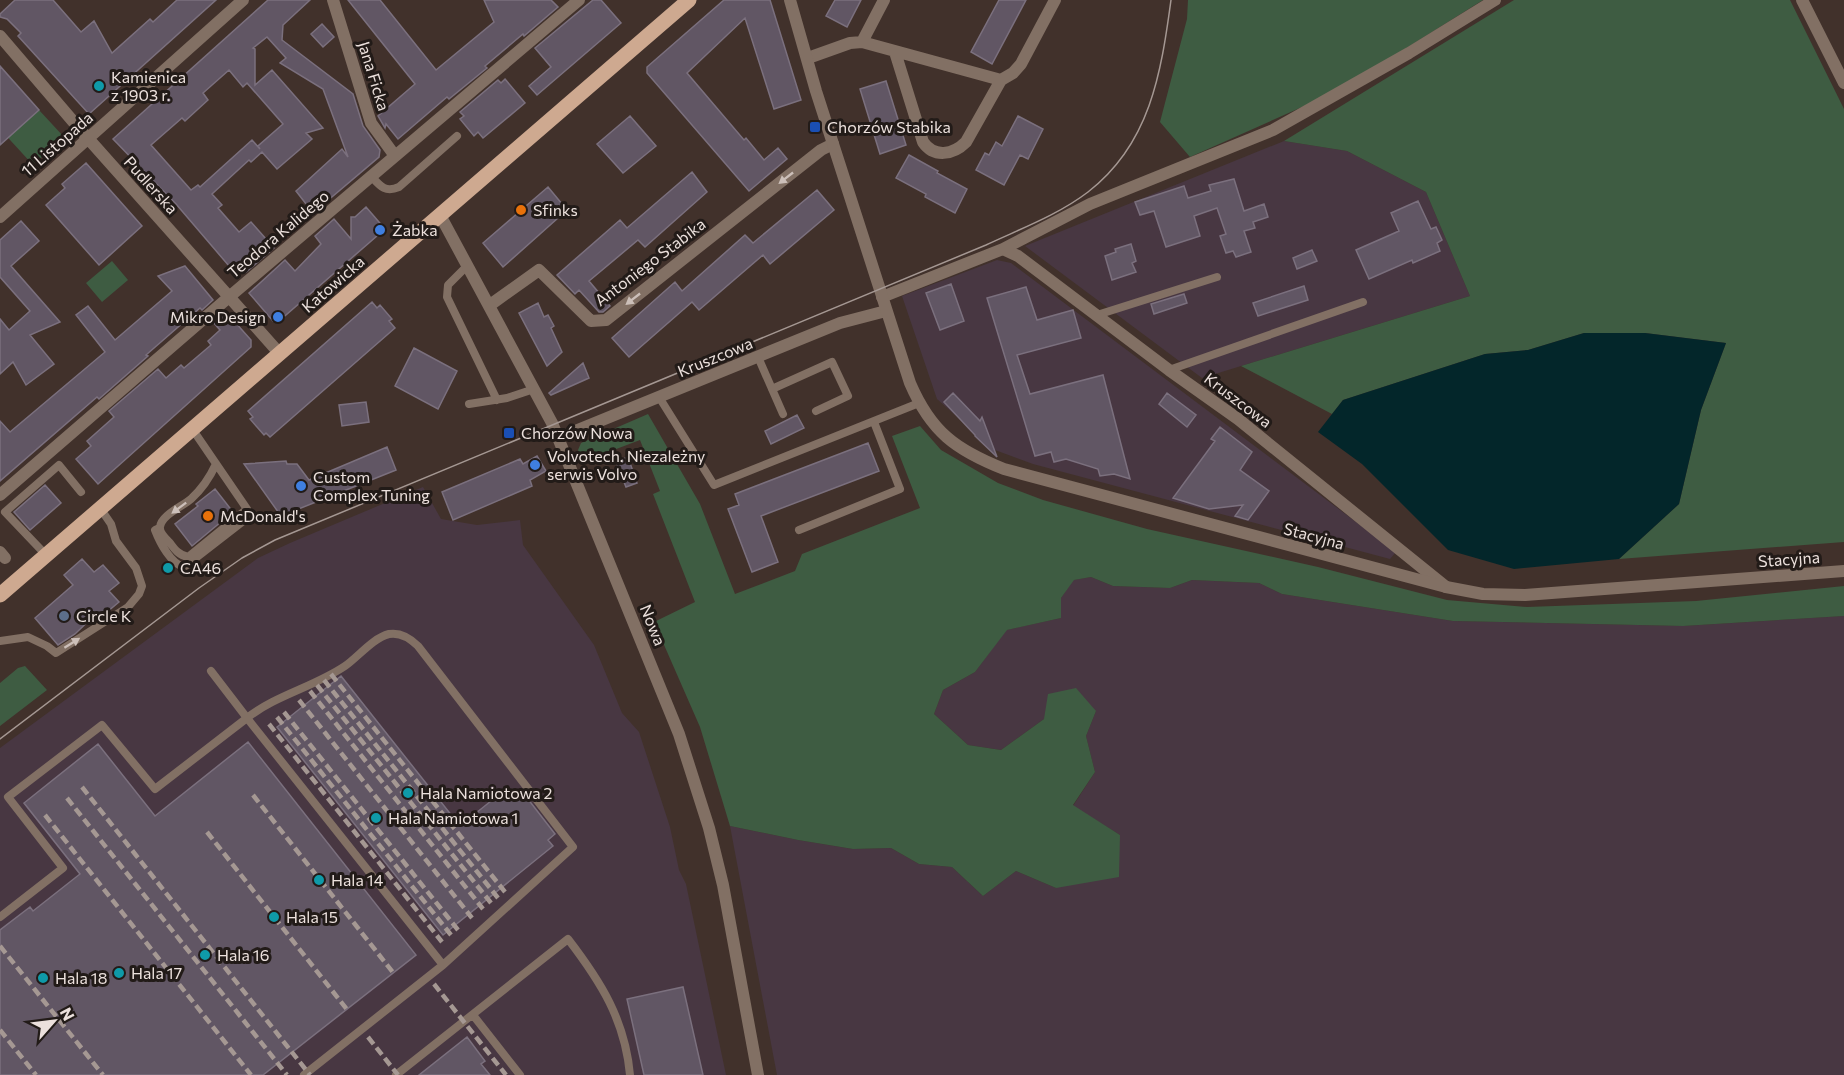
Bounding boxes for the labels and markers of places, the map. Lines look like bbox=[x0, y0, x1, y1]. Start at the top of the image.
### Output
place label: Kamienica z 1903 r. bbox=[111, 67, 186, 104]
marker: Kamienica z 1903 r. bbox=[92, 79, 106, 93]
place label: Chorzów Stabika bbox=[827, 117, 951, 136]
marker: Chorzów Stabika bbox=[808, 120, 822, 134]
place label: Sfinks bbox=[533, 200, 578, 219]
marker: Sfinks bbox=[514, 203, 528, 217]
place label: Żabka bbox=[392, 220, 438, 239]
marker: Żabka bbox=[373, 223, 387, 237]
place label: Mikro Design bbox=[170, 307, 266, 326]
marker: Mikro Design bbox=[271, 310, 285, 324]
place label: Chorzów Nowa bbox=[521, 423, 633, 442]
marker: Chorzów Nowa bbox=[502, 426, 516, 440]
place label: Volvotech. Niezależny serwis Volvo bbox=[547, 446, 705, 483]
marker: Volvotech. Niezależny serwis Volvo bbox=[528, 458, 542, 472]
place label: Custom Complex Tuning bbox=[313, 467, 430, 504]
marker: Custom Complex Tuning bbox=[294, 479, 308, 493]
place label: McDonald's bbox=[220, 506, 306, 525]
marker: McDonald's bbox=[201, 509, 215, 523]
place label: CA46 bbox=[180, 558, 221, 577]
marker: CA46 bbox=[161, 561, 175, 575]
place label: Circle K bbox=[76, 606, 132, 625]
marker: Circle K bbox=[57, 609, 71, 623]
place label: Hala Namiotowa 2 bbox=[420, 783, 553, 802]
marker: Hala Namiotowa 2 bbox=[401, 786, 415, 800]
place label: Hala Namiotowa 1 bbox=[388, 808, 518, 827]
marker: Hala Namiotowa 1 bbox=[369, 811, 383, 825]
place label: Hala 14 bbox=[331, 870, 384, 889]
marker: Hala 14 bbox=[312, 873, 326, 887]
place label: Hala 15 bbox=[286, 907, 338, 926]
marker: Hala 15 bbox=[267, 910, 281, 924]
place label: Hala 16 bbox=[217, 945, 269, 964]
marker: Hala 16 bbox=[198, 948, 212, 962]
place label: Hala 17 bbox=[131, 963, 182, 982]
marker: Hala 17 bbox=[112, 966, 126, 980]
place label: Hala 18 bbox=[55, 968, 107, 987]
marker: Hala 18 bbox=[36, 971, 50, 985]

